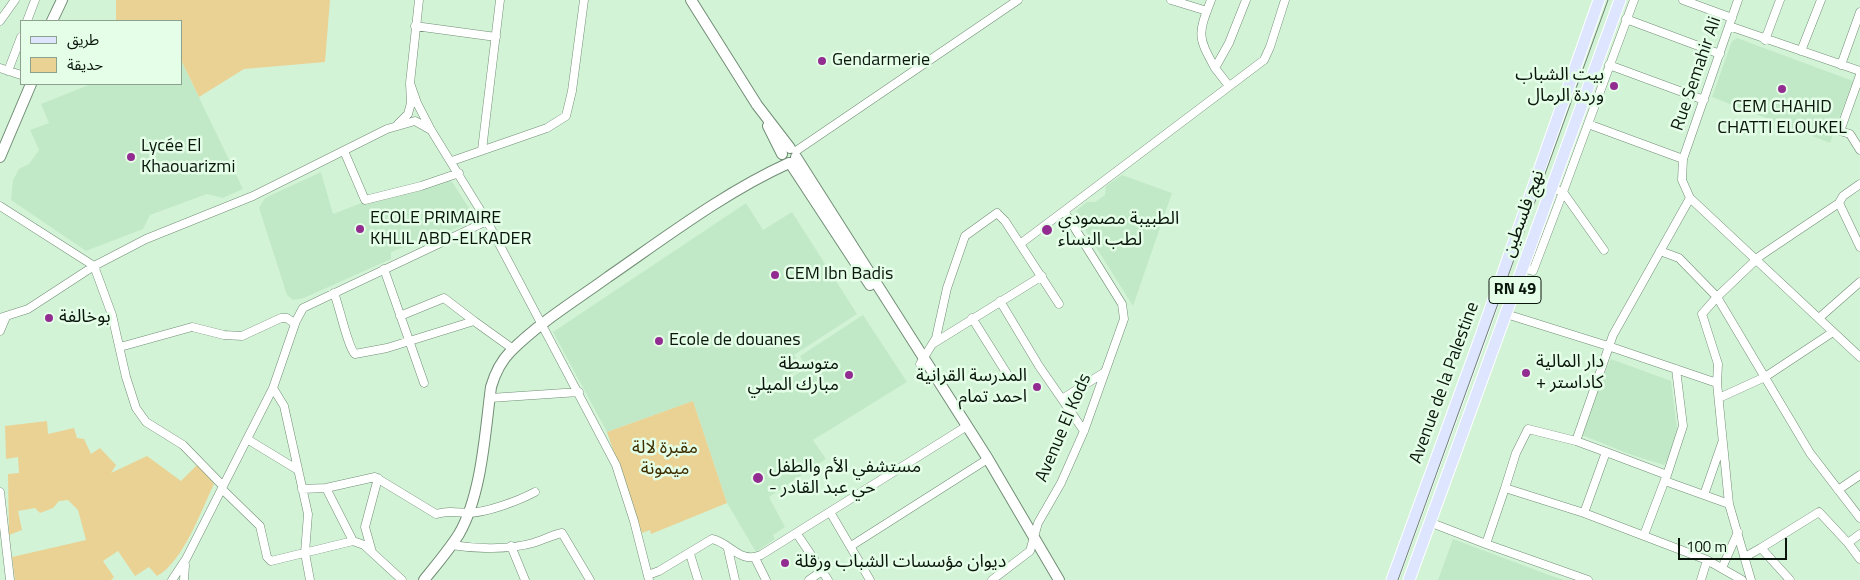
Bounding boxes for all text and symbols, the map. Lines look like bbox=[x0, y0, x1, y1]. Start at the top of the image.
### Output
street label: Rue Semahir Ali bbox=[1667, 14, 1727, 134]
legend bbox=[20, 20, 182, 85]
text: طريق bbox=[67, 28, 99, 51]
place label: Gendarmerie bbox=[832, 50, 930, 72]
text: حديقة bbox=[67, 53, 103, 76]
marker: Gendarmerie bbox=[816, 55, 828, 67]
place label: بيت الشباب وردة الرمال bbox=[1515, 65, 1604, 108]
marker: بيت الشباب وردة الرمال bbox=[1608, 80, 1620, 92]
marker: CEM CHAHID CHATTI ELOUKEL bbox=[1776, 83, 1788, 95]
place label: CEM CHAHID CHATTI ELOUKEL bbox=[1717, 97, 1847, 140]
place label: Lycée El Khaouarizmi bbox=[141, 136, 235, 178]
marker: Lycée El Khaouarizmi bbox=[125, 151, 137, 163]
street label: نهج فلسطين bbox=[1498, 168, 1550, 260]
place label: ECOLE PRIMAIRE KHLIL ABD-ELKADER bbox=[370, 208, 532, 250]
place label: الطبيبة مصمودي لطب النساء bbox=[1058, 209, 1179, 252]
marker: ECOLE PRIMAIRE KHLIL ABD-ELKADER bbox=[354, 223, 366, 235]
marker: الطبيبة مصمودي لطب النساء bbox=[1040, 223, 1054, 237]
place label: CEM Ibn Badis bbox=[785, 264, 893, 286]
marker: CEM Ibn Badis bbox=[769, 269, 781, 281]
road number: RN 49 bbox=[1489, 276, 1541, 304]
street label: Avenue de la Palestine bbox=[1406, 299, 1484, 467]
place label: بوخالفة bbox=[59, 307, 111, 329]
marker: بوخالفة bbox=[43, 312, 55, 324]
place label: Ecole de douanes bbox=[669, 330, 801, 352]
marker: Ecole de douanes bbox=[653, 335, 665, 347]
place label: دار المالية + كاداستر bbox=[1536, 352, 1604, 394]
place label: متوسطة مبارك الميلي bbox=[747, 354, 839, 396]
place label: المدرسة القرانية احمد تمام bbox=[916, 366, 1027, 408]
marker: دار المالية + كاداستر bbox=[1520, 367, 1532, 379]
marker: متوسطة مبارك الميلي bbox=[843, 369, 855, 381]
street label: Avenue El Kods bbox=[1031, 371, 1097, 485]
marker: المدرسة القرانية احمد تمام bbox=[1031, 381, 1043, 393]
park label: مقبرة لالة ميمونة bbox=[632, 438, 698, 480]
place label: مستشفي الأم والطفل - حي عبد القادر bbox=[769, 457, 921, 499]
marker: مستشفي الأم والطفل - حي عبد القادر bbox=[751, 471, 765, 485]
scale bar bbox=[1680, 528, 1789, 560]
text: 100 m bbox=[1686, 535, 1727, 558]
place label: ديوان مؤسسات الشباب ورقلة bbox=[795, 552, 1006, 574]
marker: ديوان مؤسسات الشباب ورقلة bbox=[779, 557, 791, 569]

